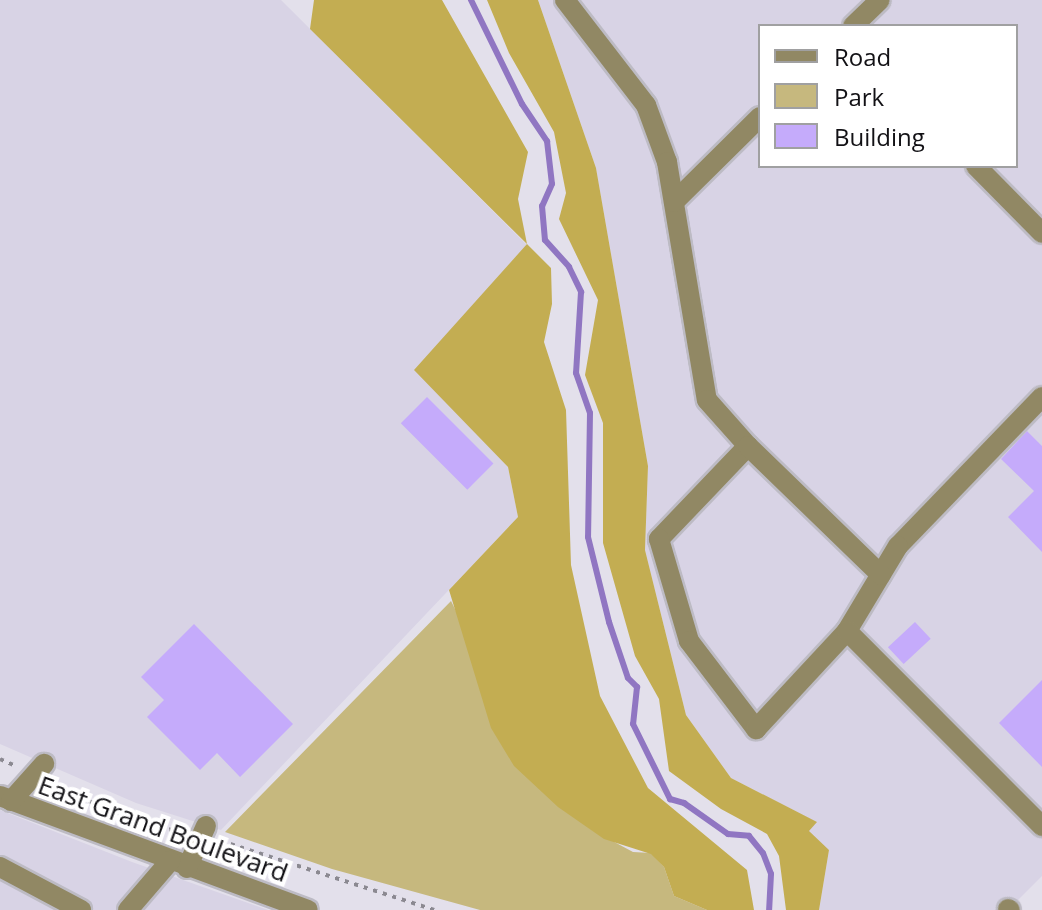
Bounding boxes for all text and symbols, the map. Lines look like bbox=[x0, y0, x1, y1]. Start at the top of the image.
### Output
legend bbox=[758, 24, 1018, 168]
text: Road bbox=[834, 40, 891, 73]
text: Park bbox=[834, 80, 884, 113]
text: Building bbox=[834, 120, 925, 153]
street label: East Grand Boulevard bbox=[34, 769, 292, 889]

